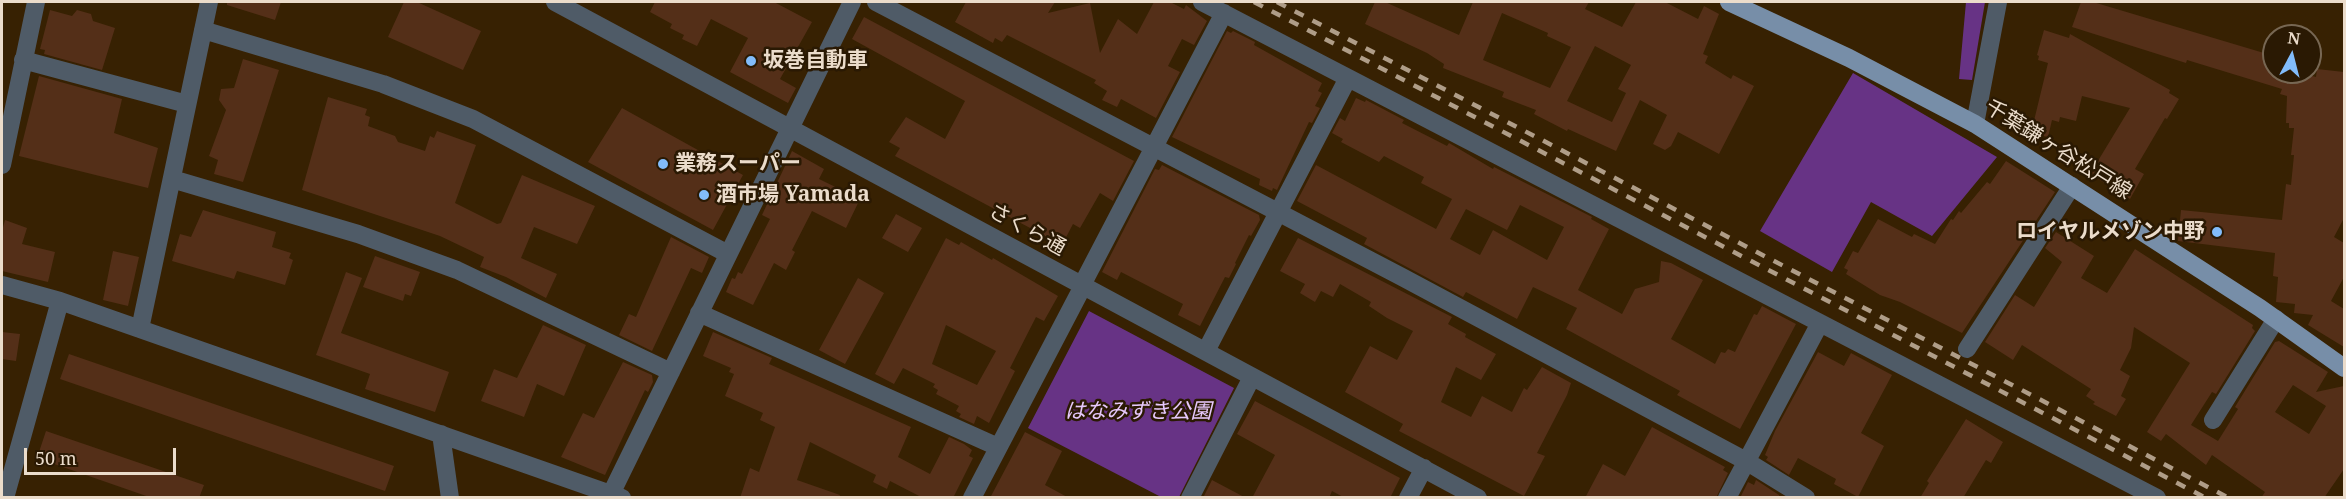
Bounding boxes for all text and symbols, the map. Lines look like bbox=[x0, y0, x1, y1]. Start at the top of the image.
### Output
north arrow bbox=[2262, 24, 2322, 84]
text: N bbox=[2286, 26, 2302, 50]
place label: 坂巻自動車 bbox=[763, 48, 868, 74]
marker: 坂巻自動車 bbox=[744, 54, 758, 68]
street label: 千葉鎌ヶ谷松戸線 bbox=[1980, 95, 2136, 205]
place label: 業務スーパー bbox=[675, 151, 801, 177]
marker: 業務スーパー bbox=[656, 157, 670, 171]
place label: 酒市場 Yamada bbox=[716, 182, 870, 208]
marker: 酒市場 Yamada bbox=[697, 188, 711, 202]
street label: さくら通 bbox=[984, 199, 1070, 261]
place label: ロイヤルメゾン中野 bbox=[2016, 219, 2205, 245]
marker: ロイヤルメゾン中野 bbox=[2210, 225, 2224, 239]
park label: はなみずき公園 bbox=[1065, 399, 1211, 425]
scale bar bbox=[27, 436, 178, 474]
text: 50 m bbox=[35, 446, 77, 470]

